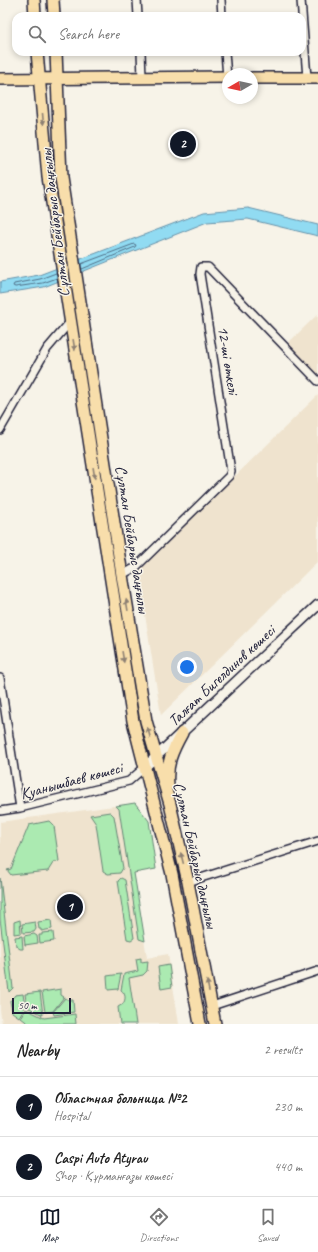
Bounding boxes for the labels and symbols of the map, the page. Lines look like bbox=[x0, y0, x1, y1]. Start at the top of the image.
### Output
north arrow bbox=[222, 68, 258, 104]
one-way arrow bbox=[39, 113, 46, 125]
pin: 2 bbox=[170, 129, 196, 159]
street label: Сұлтан Бейбарыс даңғылы bbox=[36, 146, 74, 298]
street label: 12-ші өткелі bbox=[213, 325, 244, 398]
one-way arrow bbox=[71, 338, 77, 351]
street label: Сұлтан Бейбарыс даңғылы bbox=[110, 464, 154, 616]
one-way arrow bbox=[91, 467, 97, 479]
one-way arrow bbox=[124, 599, 130, 611]
street label: Талғат Бигелдинов көшесі bbox=[164, 620, 281, 731]
one-way arrow bbox=[120, 651, 126, 663]
your location bbox=[177, 657, 197, 677]
one-way arrow bbox=[146, 726, 152, 738]
street label: Қуанышбаев көшесі bbox=[18, 757, 126, 804]
street label: Сұлтан Бейбарыс даңғылы bbox=[169, 780, 222, 932]
one-way arrow bbox=[179, 852, 185, 864]
pin: 1 bbox=[57, 892, 83, 922]
one-way arrow bbox=[205, 979, 211, 992]
scale bar bbox=[12, 996, 71, 1015]

